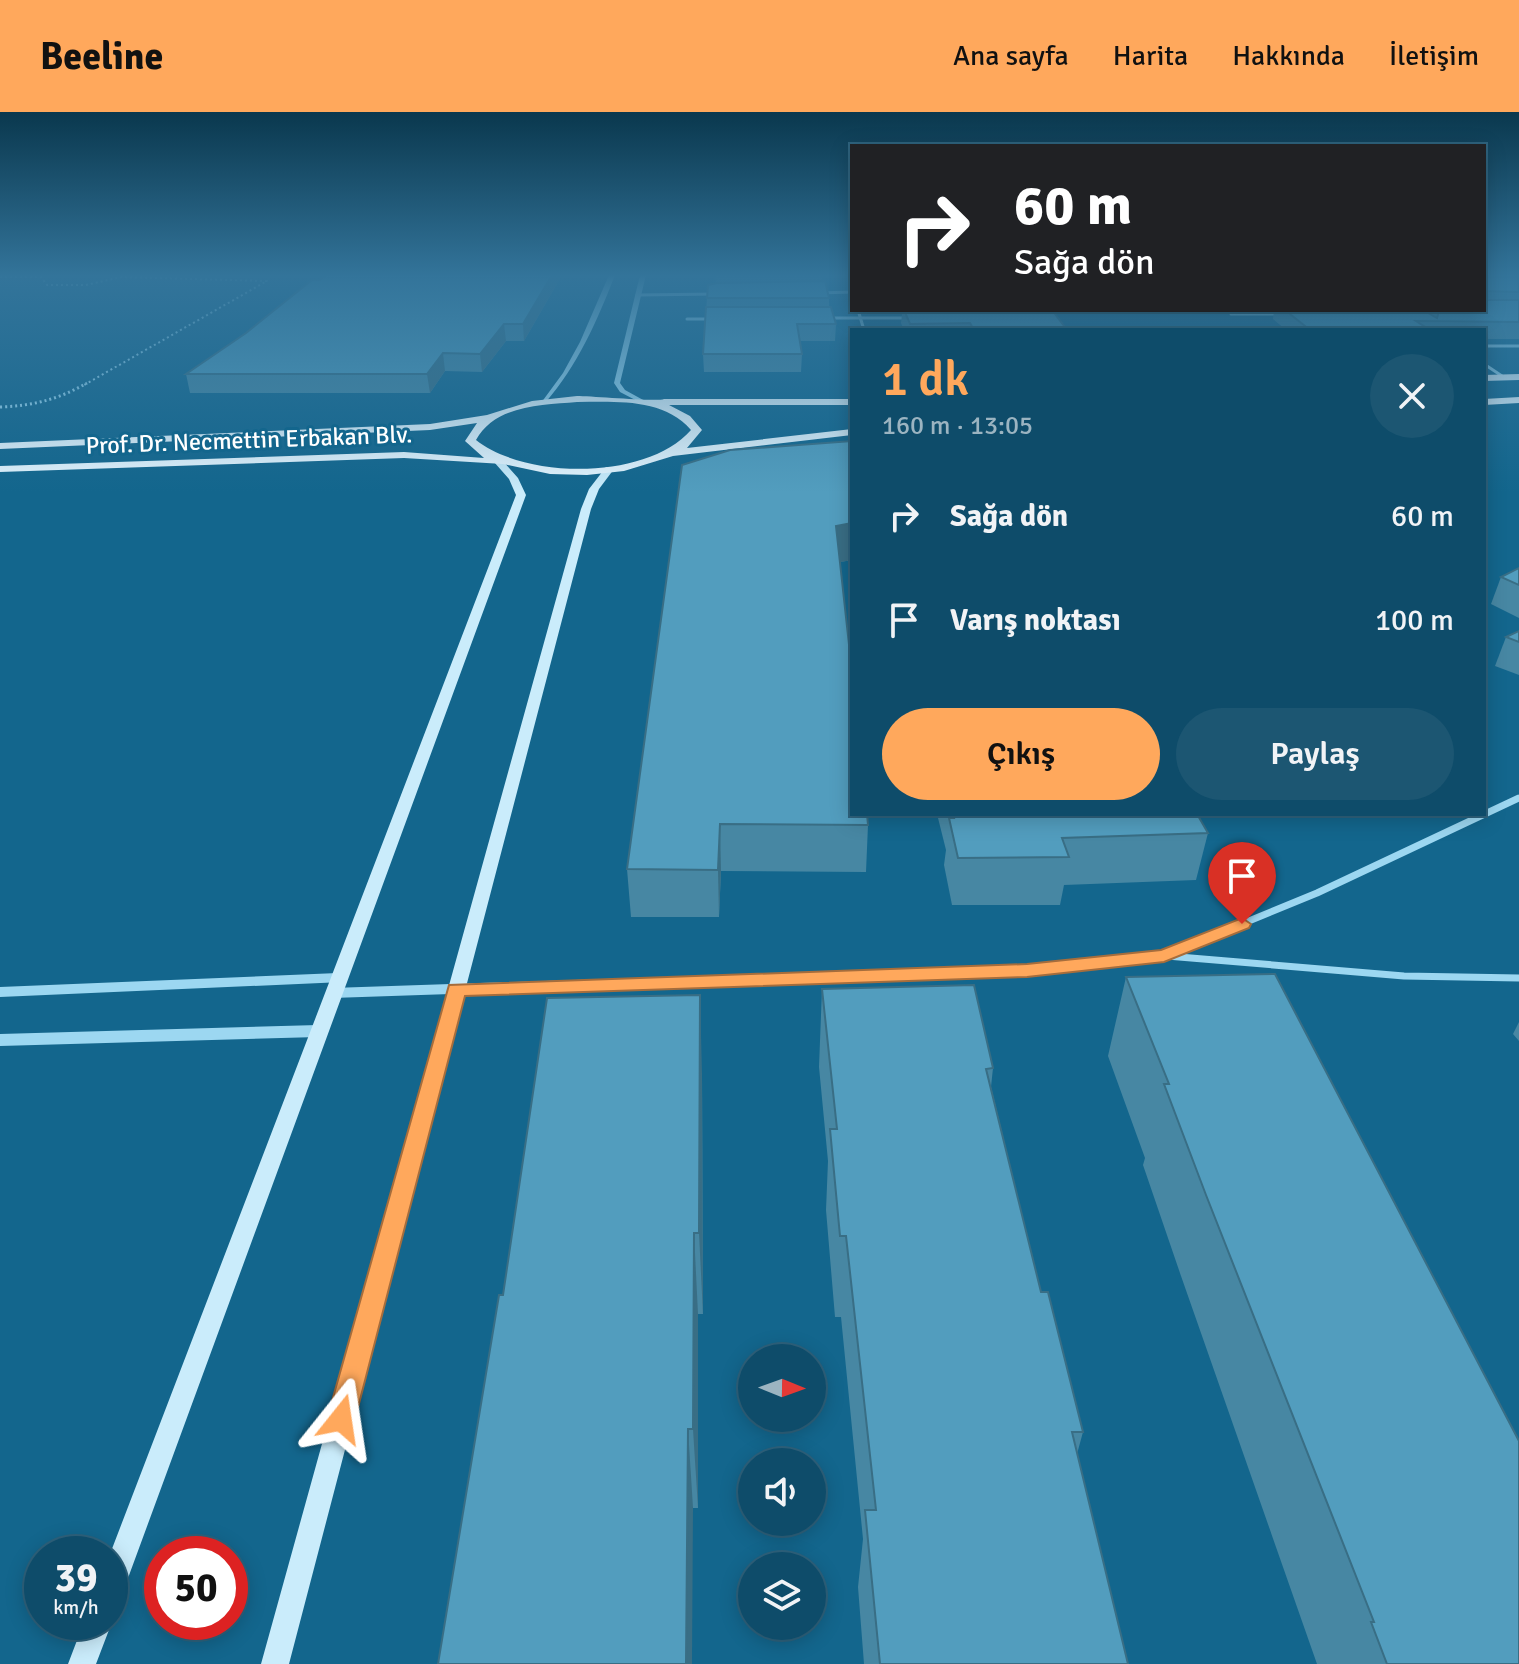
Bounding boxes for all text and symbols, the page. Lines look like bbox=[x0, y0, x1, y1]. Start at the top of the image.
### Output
text: Beeline bbox=[40, 33, 163, 80]
text: Ana sayfa bbox=[953, 39, 1069, 73]
text: Harita bbox=[1113, 39, 1188, 73]
text: Hakkında bbox=[1232, 39, 1345, 73]
text: İletişim bbox=[1389, 39, 1479, 73]
text: 60 m bbox=[1014, 171, 1132, 240]
icon: right bbox=[882, 176, 986, 280]
text: Sağa dön bbox=[1014, 240, 1155, 285]
text: 1 dk bbox=[882, 350, 969, 409]
button: close bbox=[1370, 354, 1454, 438]
text: 160 m · 13:05 bbox=[882, 410, 1033, 442]
street label: Prof. Dr. Necmettin Erbakan Blv. bbox=[85, 419, 413, 461]
icon: right bbox=[882, 494, 926, 538]
text: Sağa dön bbox=[950, 498, 1068, 535]
text: 60 m bbox=[1391, 498, 1454, 535]
icon: arrive bbox=[882, 598, 926, 642]
text: Varış noktası bbox=[950, 602, 1121, 639]
text: 100 m bbox=[1375, 602, 1454, 639]
button: Çıkış bbox=[882, 708, 1160, 800]
button: Paylaş bbox=[1176, 708, 1454, 800]
pin bbox=[1208, 842, 1276, 924]
icon: arrive bbox=[1220, 854, 1264, 898]
north arrow bbox=[738, 1344, 826, 1432]
map controls bbox=[738, 1344, 826, 1640]
position arrow bbox=[299, 1377, 383, 1461]
button: sound bbox=[738, 1448, 826, 1536]
speed limit sign: 50 bbox=[144, 1536, 248, 1640]
button: layers bbox=[738, 1552, 826, 1640]
text: 39 bbox=[54, 1553, 98, 1603]
text: km/h bbox=[53, 1595, 99, 1620]

